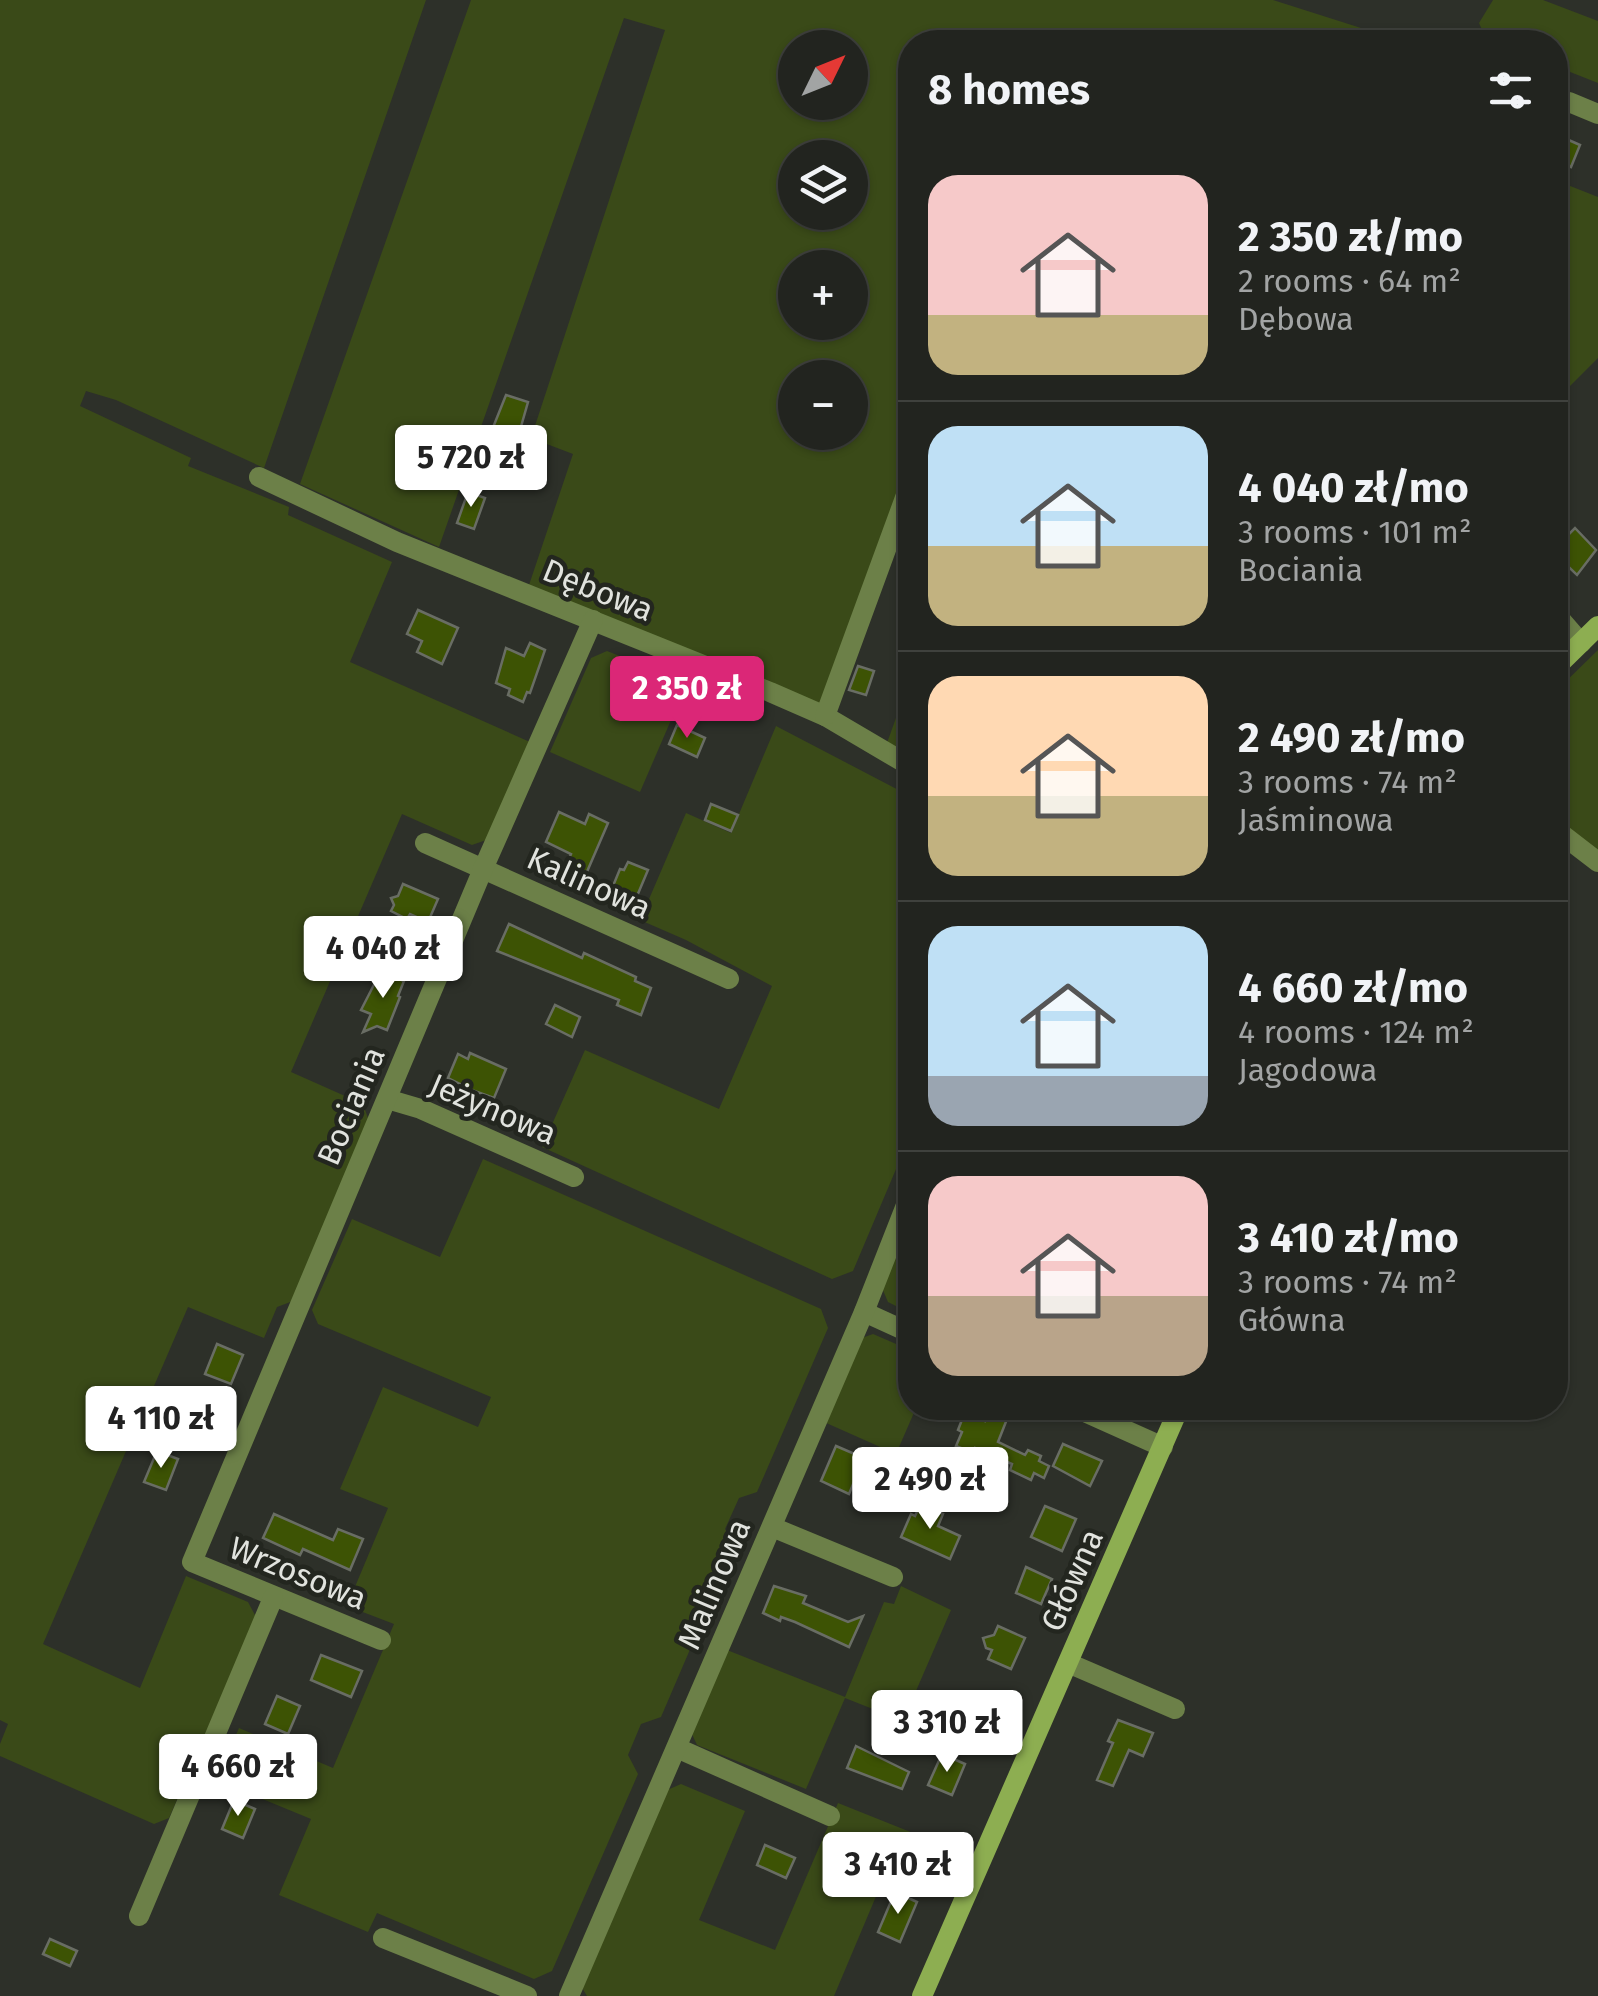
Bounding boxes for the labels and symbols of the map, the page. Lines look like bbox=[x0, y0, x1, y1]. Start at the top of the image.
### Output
north arrow bbox=[778, 30, 868, 120]
pin: 5 720 zł bbox=[368, 425, 574, 510]
street label: Dębowa bbox=[537, 551, 659, 629]
pin: 2 350 zł bbox=[584, 656, 790, 741]
street label: Kalinowa bbox=[521, 839, 657, 927]
pin: 4 040 zł bbox=[280, 916, 486, 1001]
street label: Bociania bbox=[309, 1041, 393, 1171]
street label: Jeżynowa bbox=[424, 1065, 562, 1153]
pin: 4 110 zł bbox=[58, 1386, 264, 1471]
pin: 2 490 zł bbox=[827, 1447, 1033, 1532]
street label: Malinowa bbox=[670, 1513, 758, 1655]
street label: Główna bbox=[1033, 1523, 1111, 1637]
street label: Wrzosowa bbox=[224, 1528, 372, 1618]
pin: 3 310 zł bbox=[844, 1690, 1050, 1775]
pin: 4 660 zł bbox=[135, 1734, 341, 1819]
pin: 3 410 zł bbox=[795, 1832, 1001, 1917]

